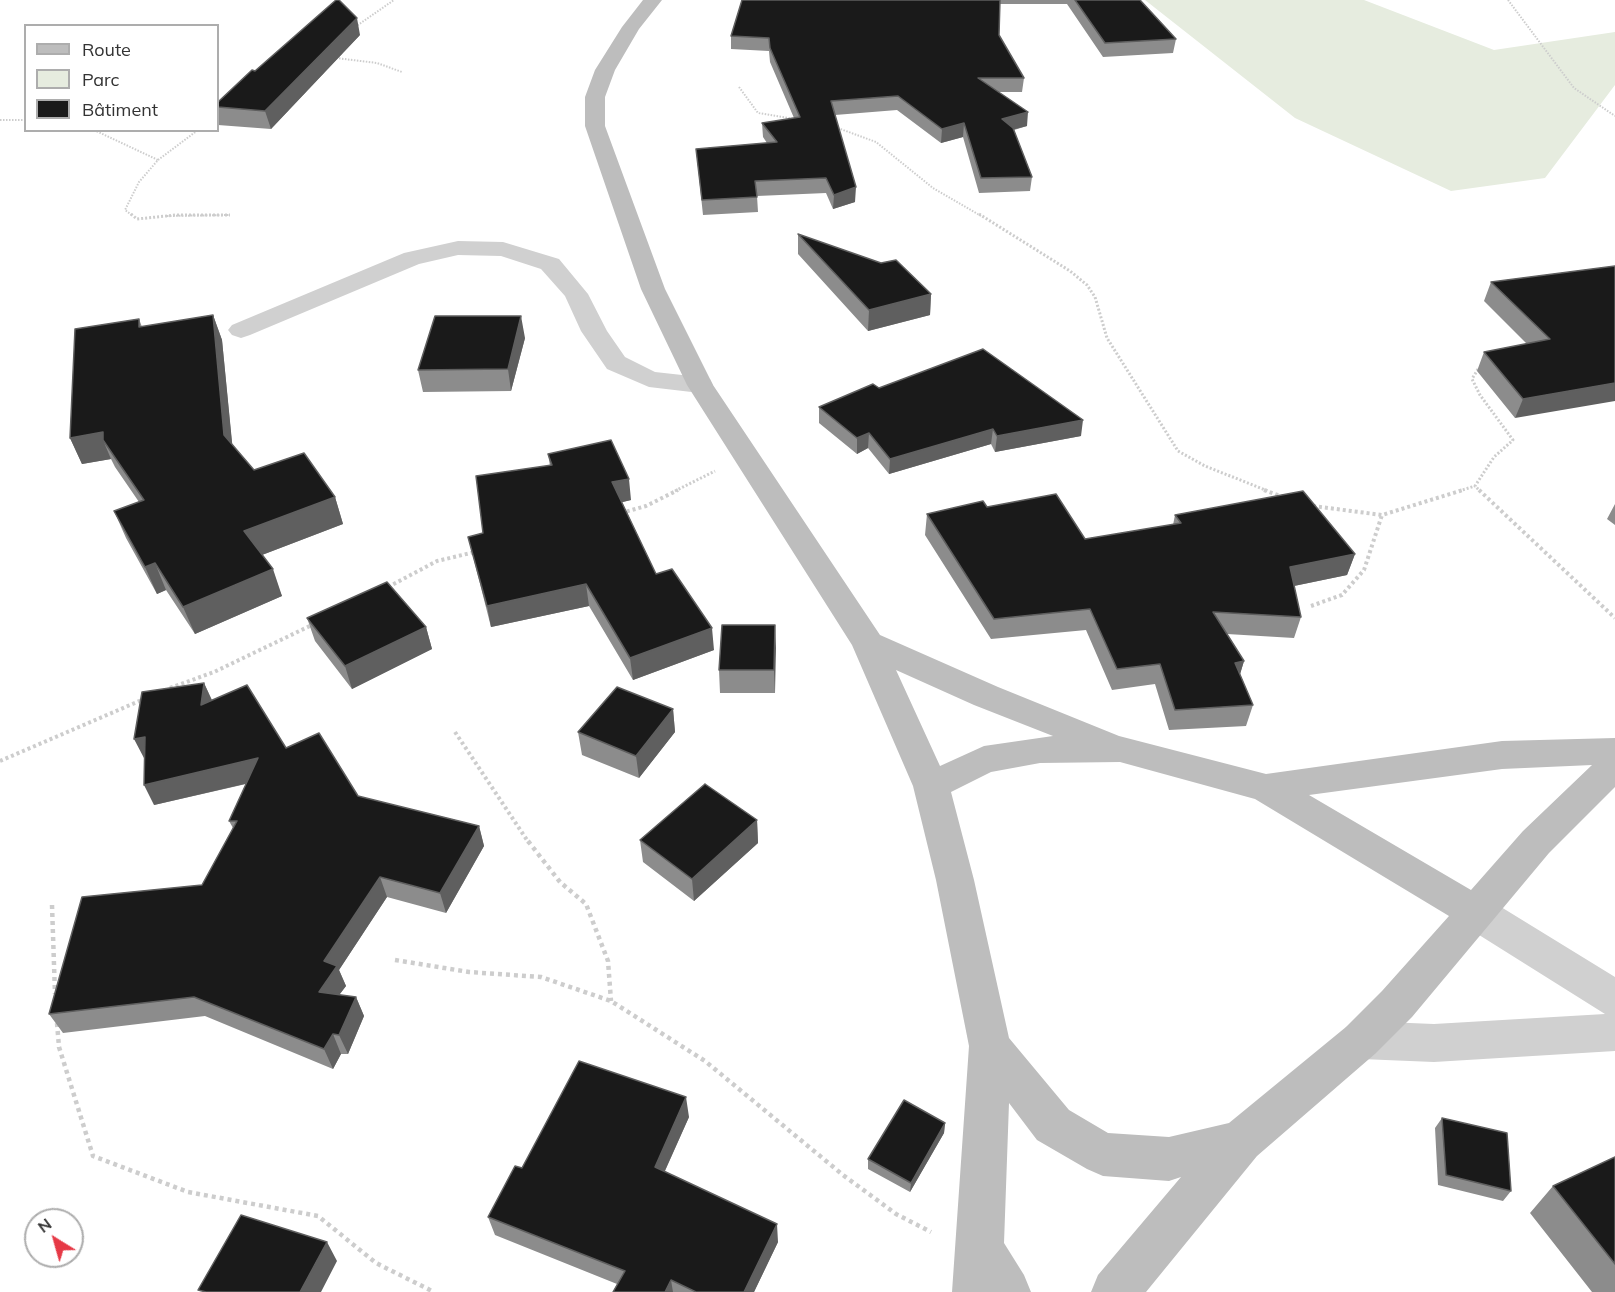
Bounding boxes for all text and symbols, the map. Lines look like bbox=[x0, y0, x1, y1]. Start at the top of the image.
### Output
legend bbox=[24, 24, 219, 132]
text: Route bbox=[82, 38, 131, 61]
text: Parc bbox=[82, 68, 119, 91]
text: Bâtiment bbox=[82, 98, 158, 121]
north arrow bbox=[24, 1208, 84, 1268]
text: N bbox=[34, 1214, 55, 1237]

